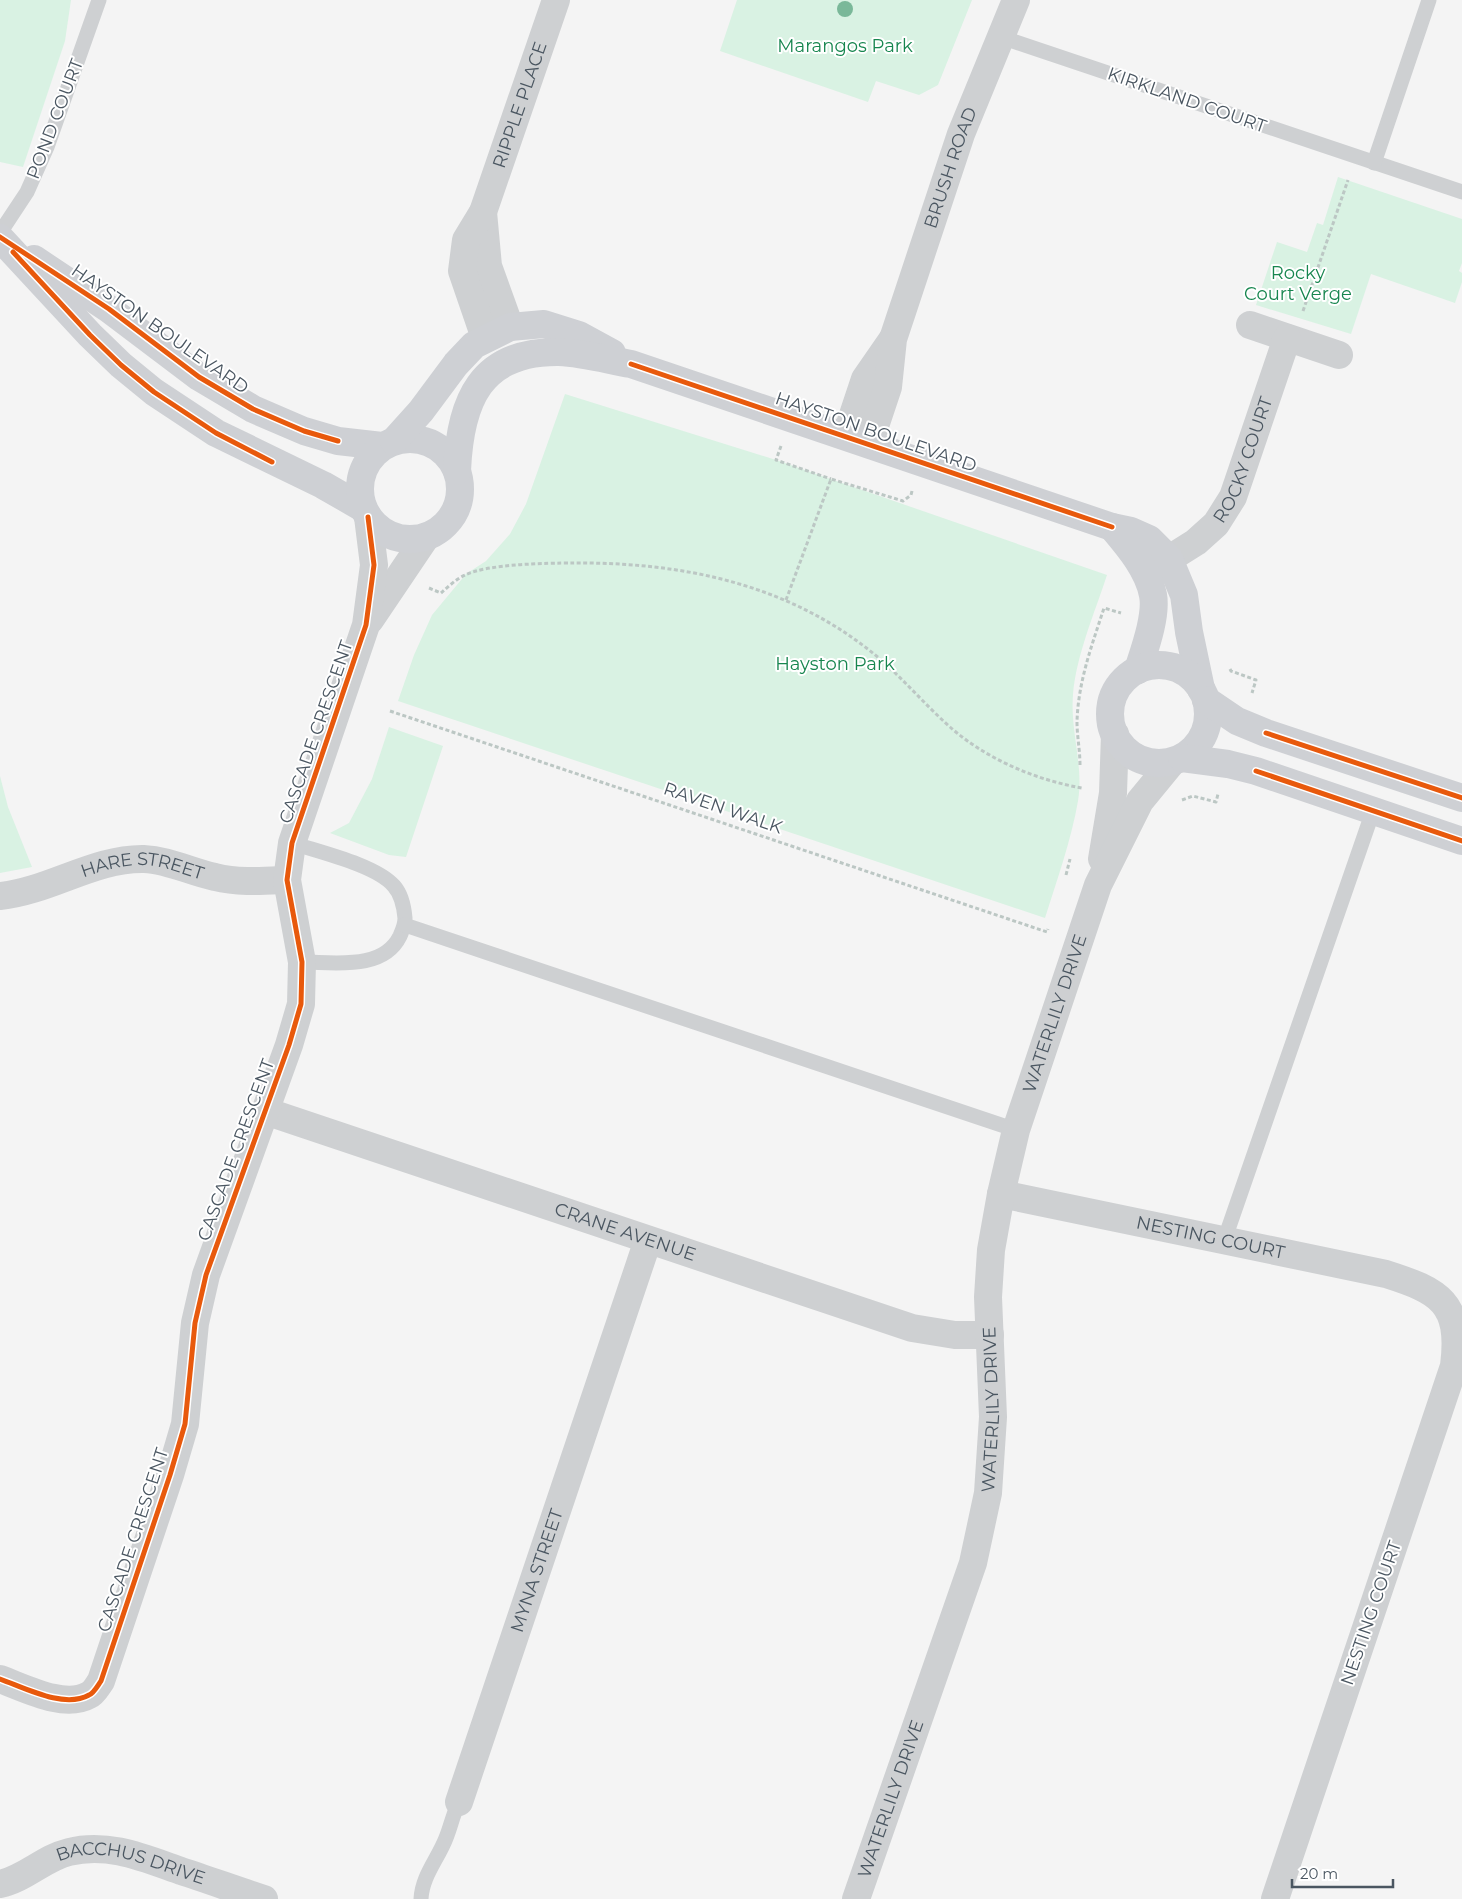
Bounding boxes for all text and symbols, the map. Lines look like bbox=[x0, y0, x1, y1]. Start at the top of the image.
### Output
park label: Marangos Park bbox=[777, 35, 913, 57]
street label: RIPPLE PLACE bbox=[488, 39, 552, 171]
street label: POND COURT bbox=[22, 55, 88, 182]
street label: KIRKLAND COURT bbox=[1105, 63, 1270, 138]
street label: BRUSH ROAD bbox=[919, 104, 982, 231]
street label: HAYSTON BOULEVARD bbox=[67, 259, 253, 399]
park label: Rocky Court Verge bbox=[1244, 262, 1352, 305]
street label: HAYSTON BOULEVARD bbox=[772, 387, 980, 477]
street label: ROCKY COURT bbox=[1208, 393, 1277, 527]
street label: CASCADE CRESCENT bbox=[274, 637, 358, 826]
park label: Hayston Park bbox=[775, 653, 895, 675]
street label: RAVEN WALK bbox=[661, 777, 786, 839]
street label: HARE STREET bbox=[78, 848, 207, 885]
street label: WATERLILY DRIVE bbox=[1018, 932, 1092, 1096]
street label: CASCADE CRESCENT bbox=[193, 1055, 279, 1244]
street label: CRANE AVENUE bbox=[552, 1198, 699, 1266]
street label: NESTING COURT bbox=[1134, 1211, 1287, 1264]
street label: WATERLILY DRIVE bbox=[977, 1326, 1004, 1493]
street label: CASCADE CRESCENT bbox=[93, 1445, 173, 1635]
street label: MYNA STREET bbox=[506, 1505, 568, 1635]
street label: NESTING COURT bbox=[1336, 1537, 1406, 1688]
street label: WATERLILY DRIVE bbox=[853, 1717, 929, 1881]
street label: BACCHUS DRIVE bbox=[53, 1838, 208, 1889]
scale bar bbox=[1292, 1856, 1393, 1888]
text: 20 m bbox=[1300, 1864, 1338, 1883]

